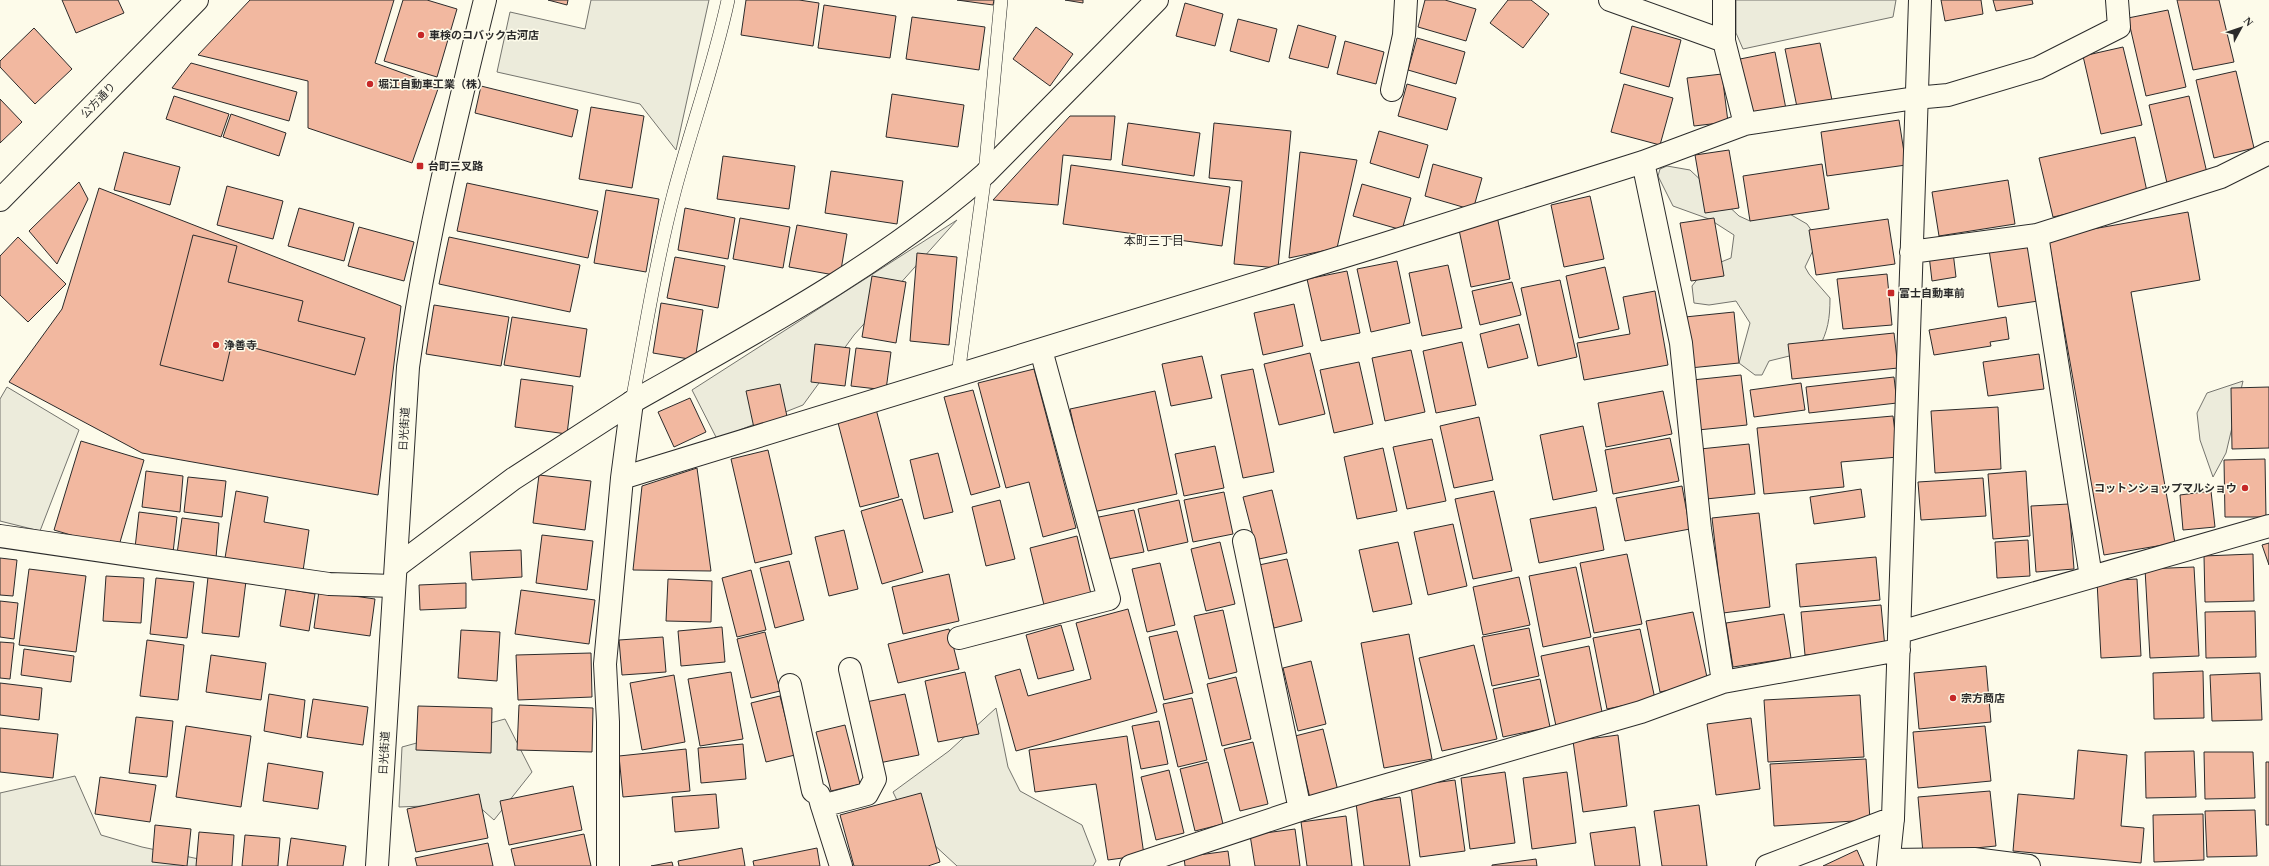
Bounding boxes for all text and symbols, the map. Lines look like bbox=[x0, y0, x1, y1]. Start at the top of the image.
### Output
north arrow bbox=[2221, 8, 2261, 48]
text: N bbox=[2242, 15, 2256, 29]
place label: 車検のコバック古河店 bbox=[429, 29, 539, 41]
marker: 車検のコバック古河店 bbox=[416, 30, 426, 40]
place label: 堀江自動車工業（株） bbox=[378, 78, 488, 90]
marker: 堀江自動車工業（株） bbox=[365, 79, 375, 89]
street label: 公方通り bbox=[78, 80, 118, 120]
place label: 台町三叉路 bbox=[428, 160, 484, 172]
marker: 台町三叉路 bbox=[415, 161, 425, 171]
district label: 本町三丁目 bbox=[1124, 234, 1184, 248]
place label: 富士自動車前 bbox=[1899, 287, 1965, 299]
marker: 富士自動車前 bbox=[1886, 288, 1896, 298]
place label: 浄善寺 bbox=[224, 339, 257, 351]
marker: 浄善寺 bbox=[211, 340, 221, 350]
street label: 日光街道 bbox=[397, 407, 411, 451]
place label: コットンショップマルショウ bbox=[2094, 482, 2237, 494]
marker: コットンショップマルショウ bbox=[2240, 483, 2250, 493]
place label: 宗方商店 bbox=[1961, 692, 2005, 704]
marker: 宗方商店 bbox=[1948, 693, 1958, 703]
street label: 日光街道 bbox=[377, 731, 391, 775]

